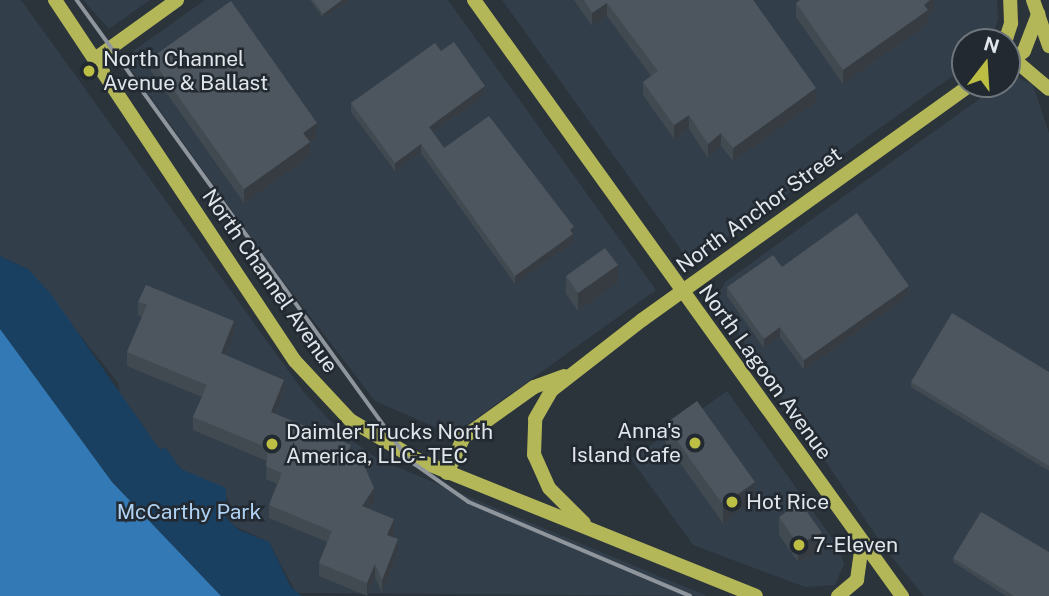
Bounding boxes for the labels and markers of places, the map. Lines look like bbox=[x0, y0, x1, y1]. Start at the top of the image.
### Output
place label: North Channel Avenue & Ballast bbox=[103, 46, 268, 96]
marker: North Channel Avenue & Ballast bbox=[81, 63, 97, 79]
place label: Anna's Island Cafe bbox=[571, 418, 681, 468]
place label: Daimler Trucks North America, LLC - TEC bbox=[286, 419, 493, 469]
marker: Anna's Island Cafe bbox=[687, 435, 703, 451]
marker: Daimler Trucks North America, LLC - TEC bbox=[264, 436, 280, 452]
place label: Hot Rice bbox=[746, 489, 829, 515]
marker: Hot Rice bbox=[724, 494, 740, 510]
place label: 7-Eleven bbox=[813, 532, 898, 558]
marker: 7-Eleven bbox=[791, 537, 807, 553]

